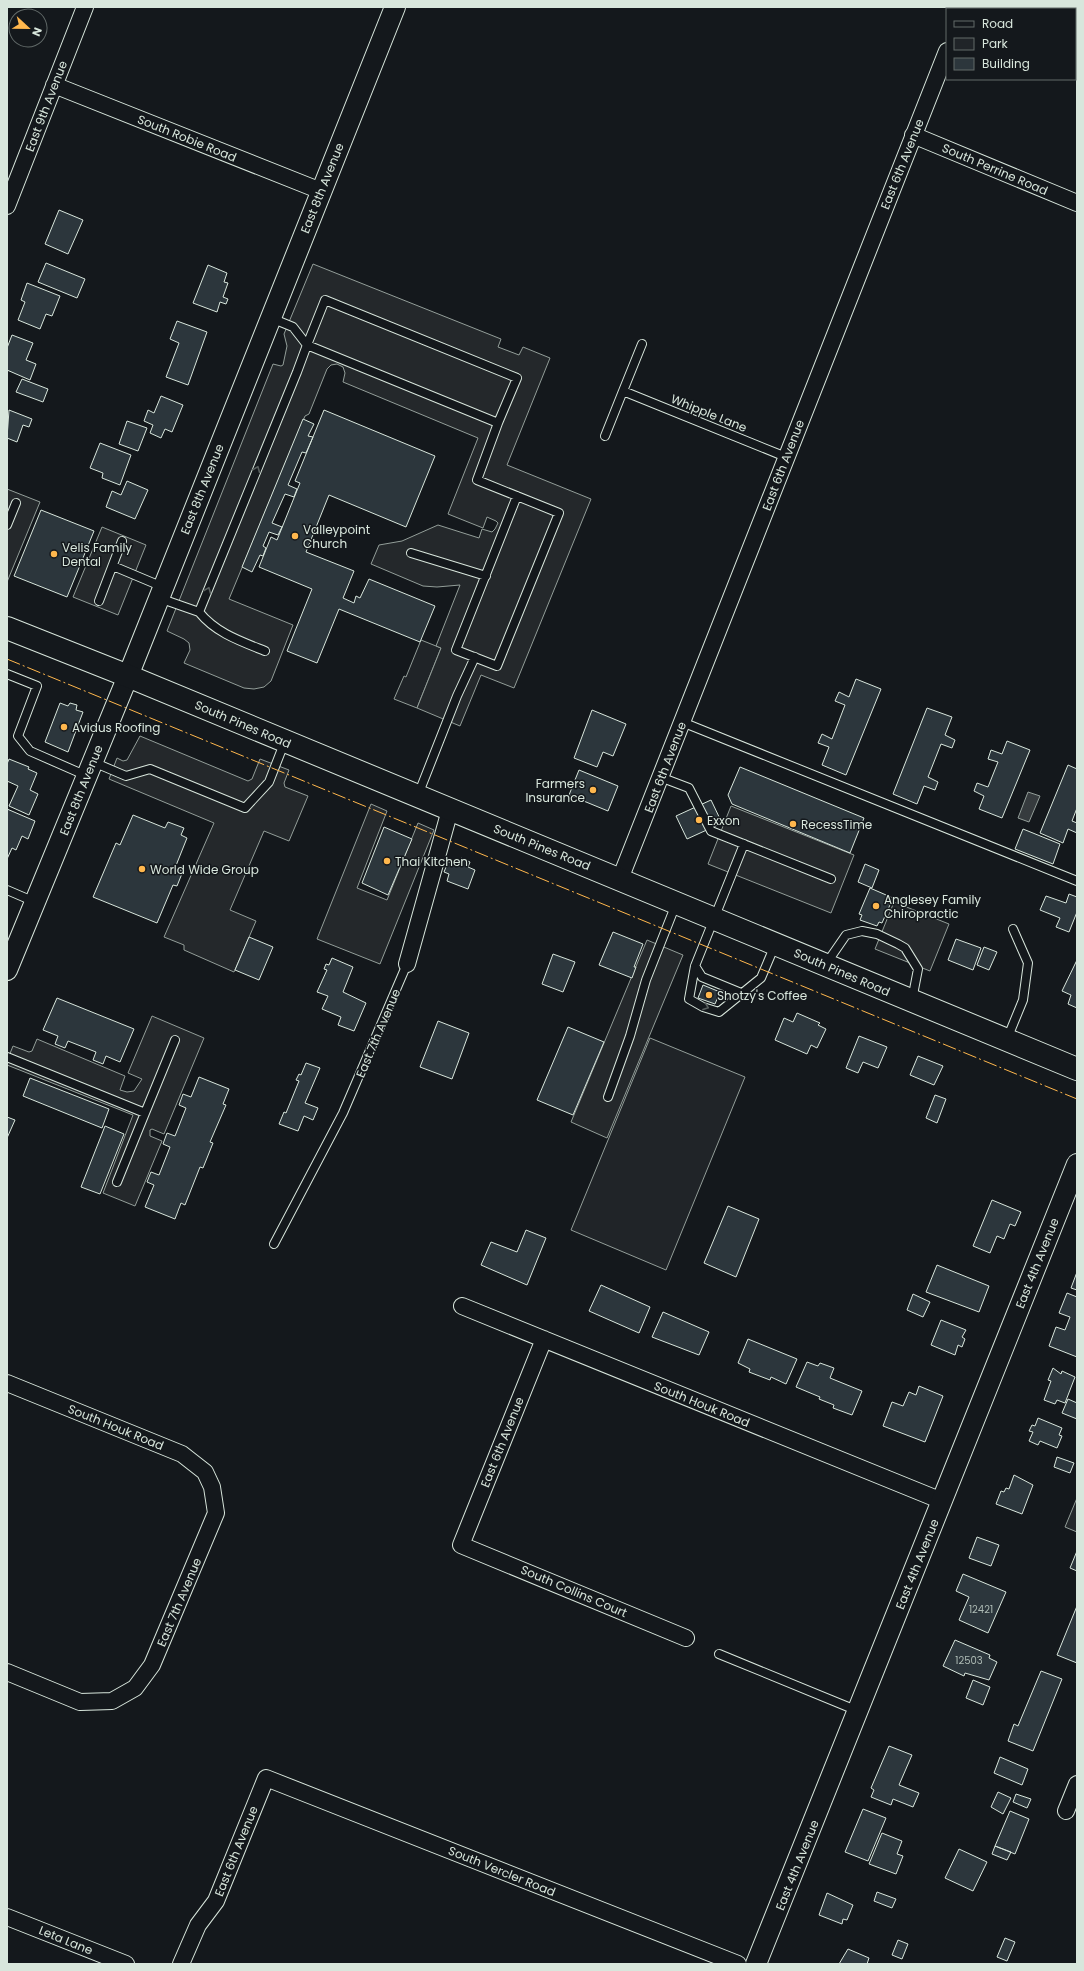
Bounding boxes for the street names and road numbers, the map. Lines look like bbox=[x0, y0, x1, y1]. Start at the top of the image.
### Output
street label: East 9th Avenue bbox=[21, 58, 71, 154]
street label: South Robie Road bbox=[135, 110, 239, 166]
street label: East 6th Avenue bbox=[876, 116, 928, 212]
street label: South Perrine Road bbox=[939, 139, 1051, 199]
street label: East 8th Avenue bbox=[296, 140, 348, 236]
street label: Whipple Lane bbox=[668, 390, 750, 436]
street label: East 6th Avenue bbox=[758, 417, 808, 513]
street label: East 8th Avenue bbox=[176, 441, 228, 537]
street label: South Pines Road bbox=[192, 696, 294, 752]
street label: East 6th Avenue bbox=[640, 719, 690, 815]
street label: East 8th Avenue bbox=[55, 742, 107, 838]
street label: South Pines Road bbox=[491, 820, 593, 874]
street label: South Pines Road bbox=[791, 944, 893, 1000]
street label: East 7th Avenue bbox=[352, 986, 404, 1080]
street label: East 4th Avenue bbox=[1011, 1215, 1063, 1311]
street label: South Houk Road bbox=[652, 1377, 752, 1431]
street label: East 6th Avenue bbox=[476, 1394, 528, 1490]
street label: South Houk Road bbox=[66, 1400, 166, 1454]
street label: East 4th Avenue bbox=[891, 1516, 943, 1612]
street label: East 7th Avenue bbox=[153, 1555, 205, 1649]
street label: South Collins Court bbox=[518, 1561, 630, 1621]
street label: East 6th Avenue bbox=[210, 1803, 262, 1899]
street label: East 4th Avenue bbox=[771, 1817, 823, 1913]
street label: South Vercler Road bbox=[446, 1842, 558, 1900]
street label: Leta Lane bbox=[37, 1921, 95, 1959]

